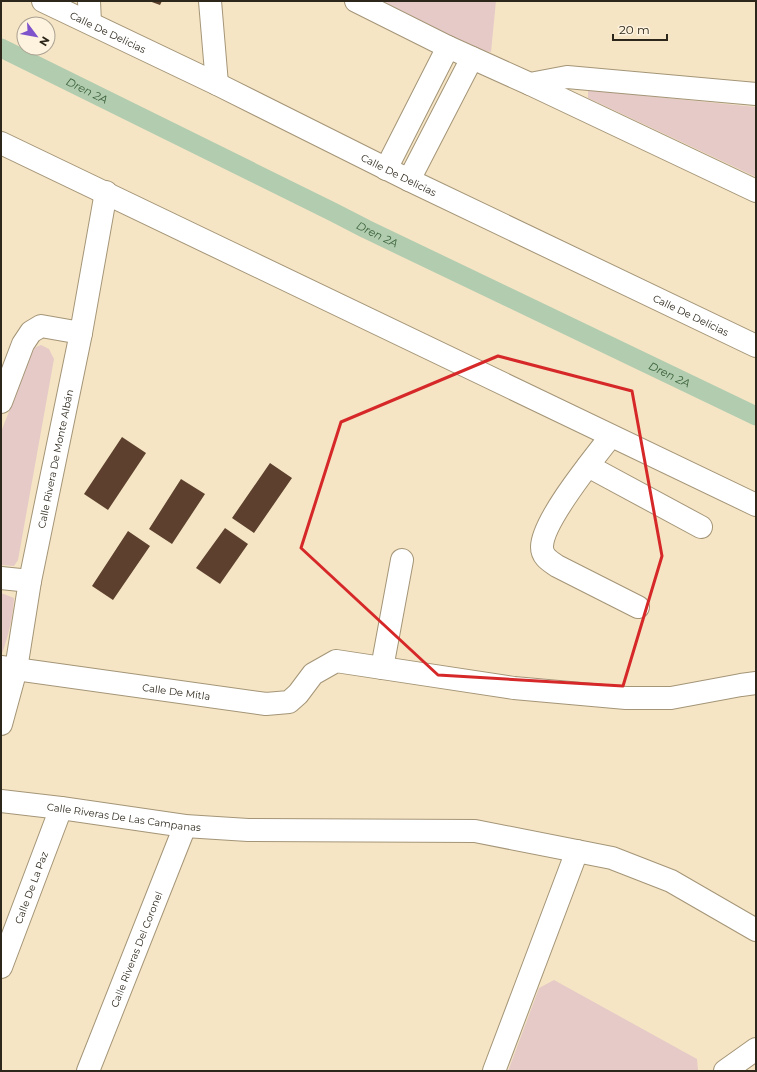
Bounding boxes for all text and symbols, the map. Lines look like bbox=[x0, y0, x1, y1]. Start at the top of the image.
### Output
street label: Calle De Delicias bbox=[68, 9, 148, 56]
north arrow bbox=[16, 16, 56, 56]
scale bar bbox=[613, 16, 667, 42]
text: 20 m bbox=[619, 22, 650, 37]
text: N bbox=[36, 34, 53, 49]
water label: Dren 2A bbox=[64, 74, 110, 107]
street label: Calle De Delicias bbox=[359, 151, 439, 199]
water label: Dren 2A bbox=[354, 218, 401, 250]
street label: Calle De Delicias bbox=[651, 292, 731, 339]
water label: Dren 2A bbox=[646, 359, 693, 391]
street label: Calle Rivera De Monte Albán bbox=[35, 388, 76, 530]
street label: Calle De Mitla bbox=[141, 681, 211, 703]
street label: Calle Riveras De Las Campanas bbox=[46, 800, 201, 834]
street label: Calle De La Paz bbox=[12, 850, 51, 926]
street label: Calle Riveras Del Coronel bbox=[108, 889, 166, 1009]

